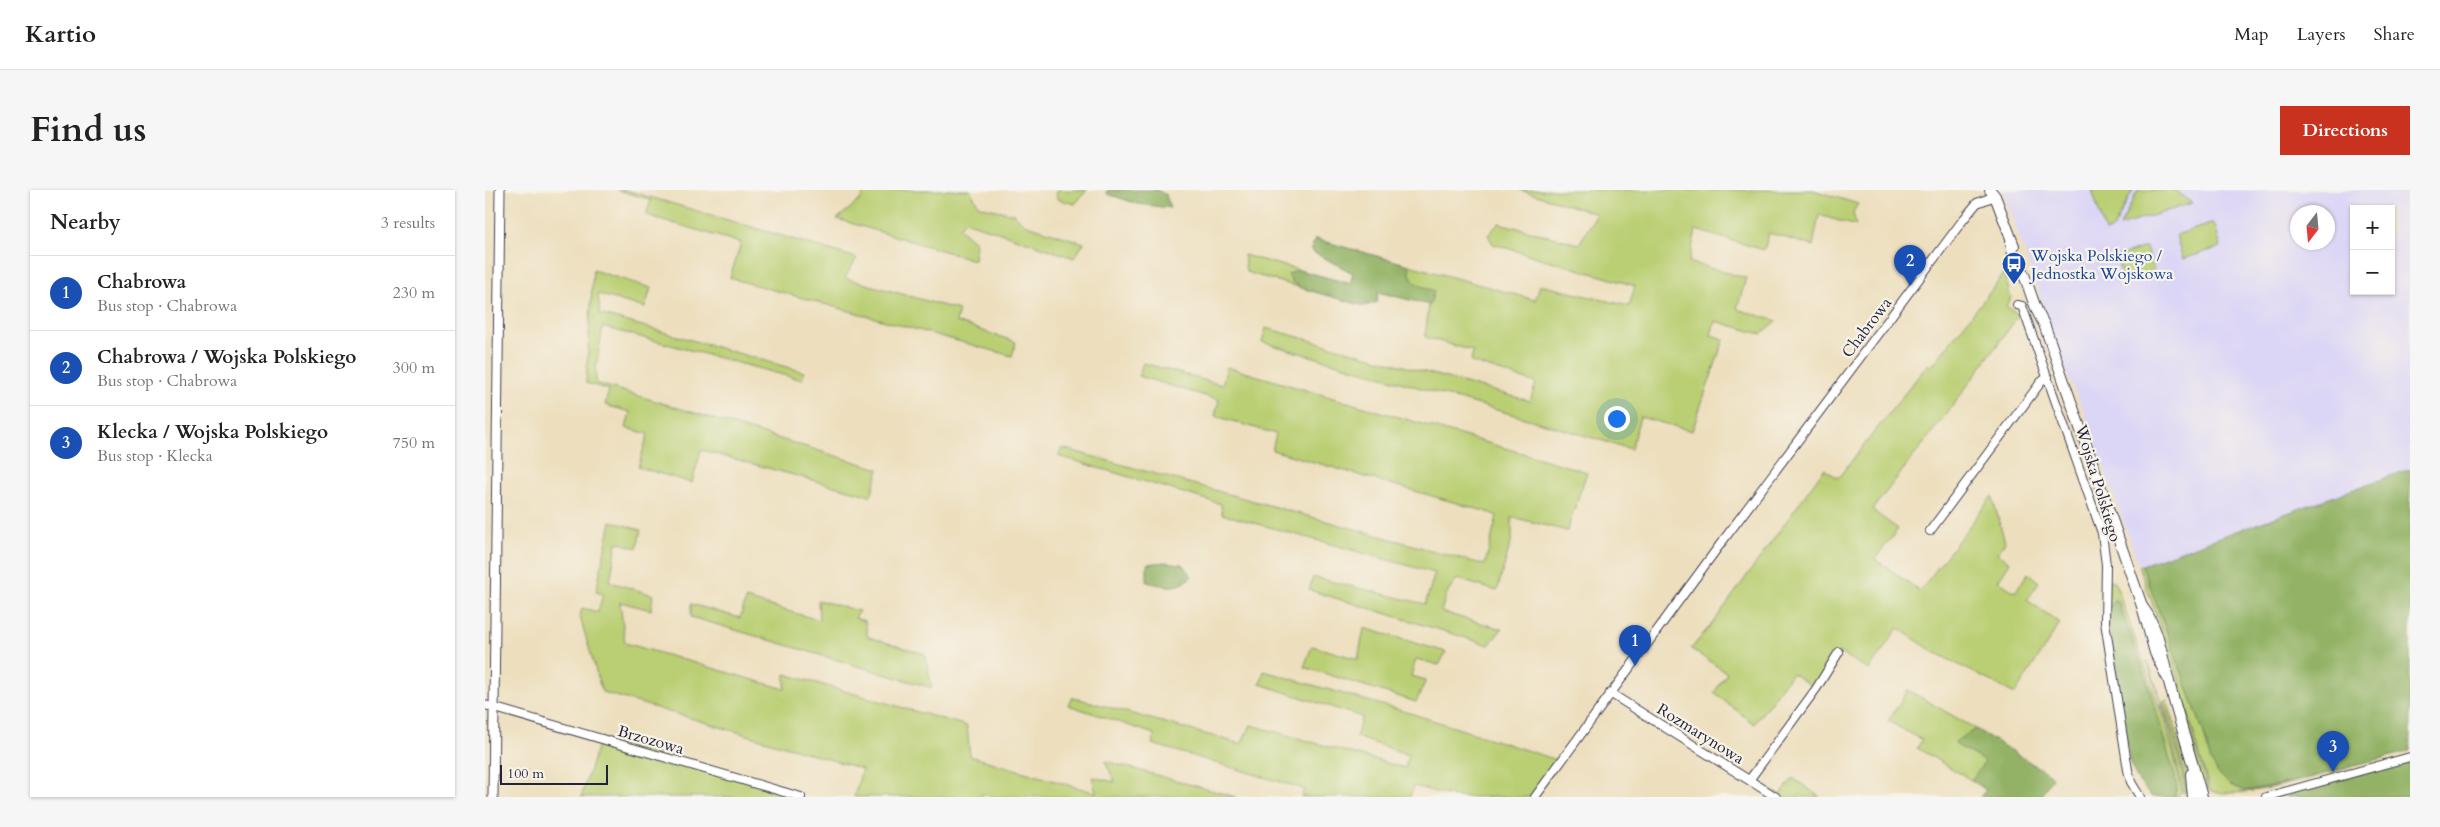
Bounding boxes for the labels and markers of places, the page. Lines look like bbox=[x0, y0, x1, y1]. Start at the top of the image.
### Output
pin: 2 bbox=[1894, 245, 1926, 286]
place label: Wojska Polskiego / Jednostka Wojskowa bbox=[2029, 245, 2173, 285]
bus stop icon: Wojska Polskiego / Jednostka Wojskowa bbox=[2001, 251, 2027, 285]
pin: 1 bbox=[1619, 625, 1651, 666]
pin: 3 bbox=[2317, 731, 2349, 772]

